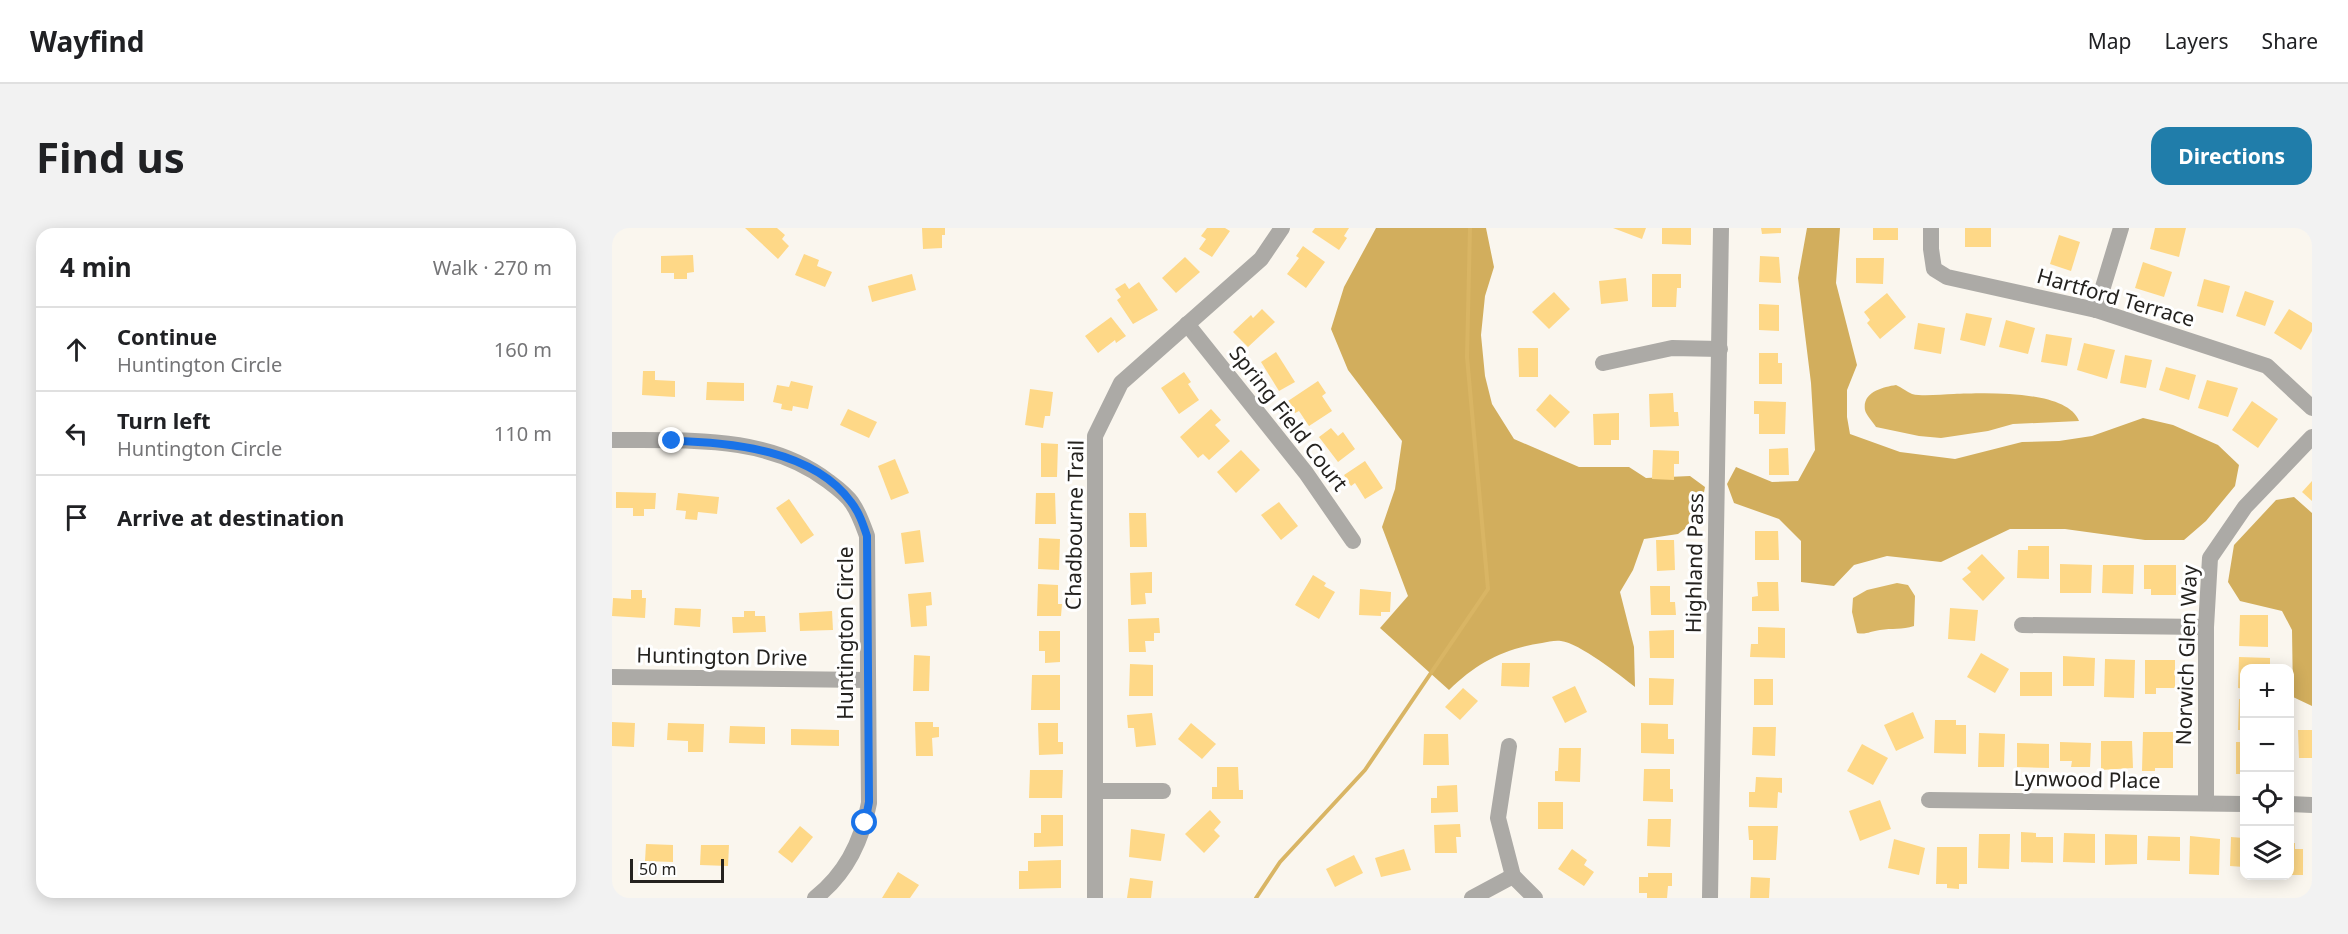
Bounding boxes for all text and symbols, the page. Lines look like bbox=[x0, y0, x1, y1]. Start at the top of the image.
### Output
text: Wayfind bbox=[30, 22, 144, 60]
text: Map bbox=[2088, 27, 2132, 55]
text: Layers bbox=[2165, 27, 2229, 55]
text: Share bbox=[2262, 27, 2318, 55]
button: Directions bbox=[2151, 127, 2312, 185]
text: Find us bbox=[36, 128, 185, 185]
text: 4 min bbox=[60, 249, 132, 285]
text: Walk · 270 m bbox=[433, 254, 552, 281]
street label: Hartford Terrace bbox=[2034, 261, 2198, 333]
text: Continue bbox=[117, 321, 217, 351]
icon: ahead bbox=[60, 333, 93, 366]
text: 160 m bbox=[494, 336, 552, 363]
street label: Spring Field Court bbox=[1223, 340, 1355, 497]
text: Huntington Circle bbox=[117, 351, 282, 378]
text: Turn left bbox=[117, 405, 211, 435]
icon: left bbox=[60, 417, 93, 450]
text: 110 m bbox=[494, 420, 552, 447]
route end bbox=[658, 427, 684, 453]
text: Huntington Circle bbox=[117, 435, 282, 462]
street label: Chadbourne Trail bbox=[1059, 440, 1089, 610]
street label: Highland Pass bbox=[1679, 493, 1709, 633]
icon: arrive bbox=[60, 501, 93, 534]
text: Arrive at destination bbox=[117, 502, 344, 532]
street label: Huntington Circle bbox=[831, 546, 859, 720]
street label: Norwich Glen Way bbox=[2169, 564, 2203, 746]
street label: Huntington Drive bbox=[636, 641, 808, 671]
map controls bbox=[2240, 664, 2294, 880]
button: + bbox=[2240, 664, 2294, 718]
button: − bbox=[2240, 718, 2294, 772]
street label: Lynwood Place bbox=[2013, 764, 2161, 794]
button: locate bbox=[2240, 772, 2294, 826]
route start bbox=[851, 809, 877, 835]
button: layers bbox=[2240, 826, 2294, 880]
scale bar bbox=[630, 856, 724, 884]
text: 50 m bbox=[639, 858, 676, 880]

